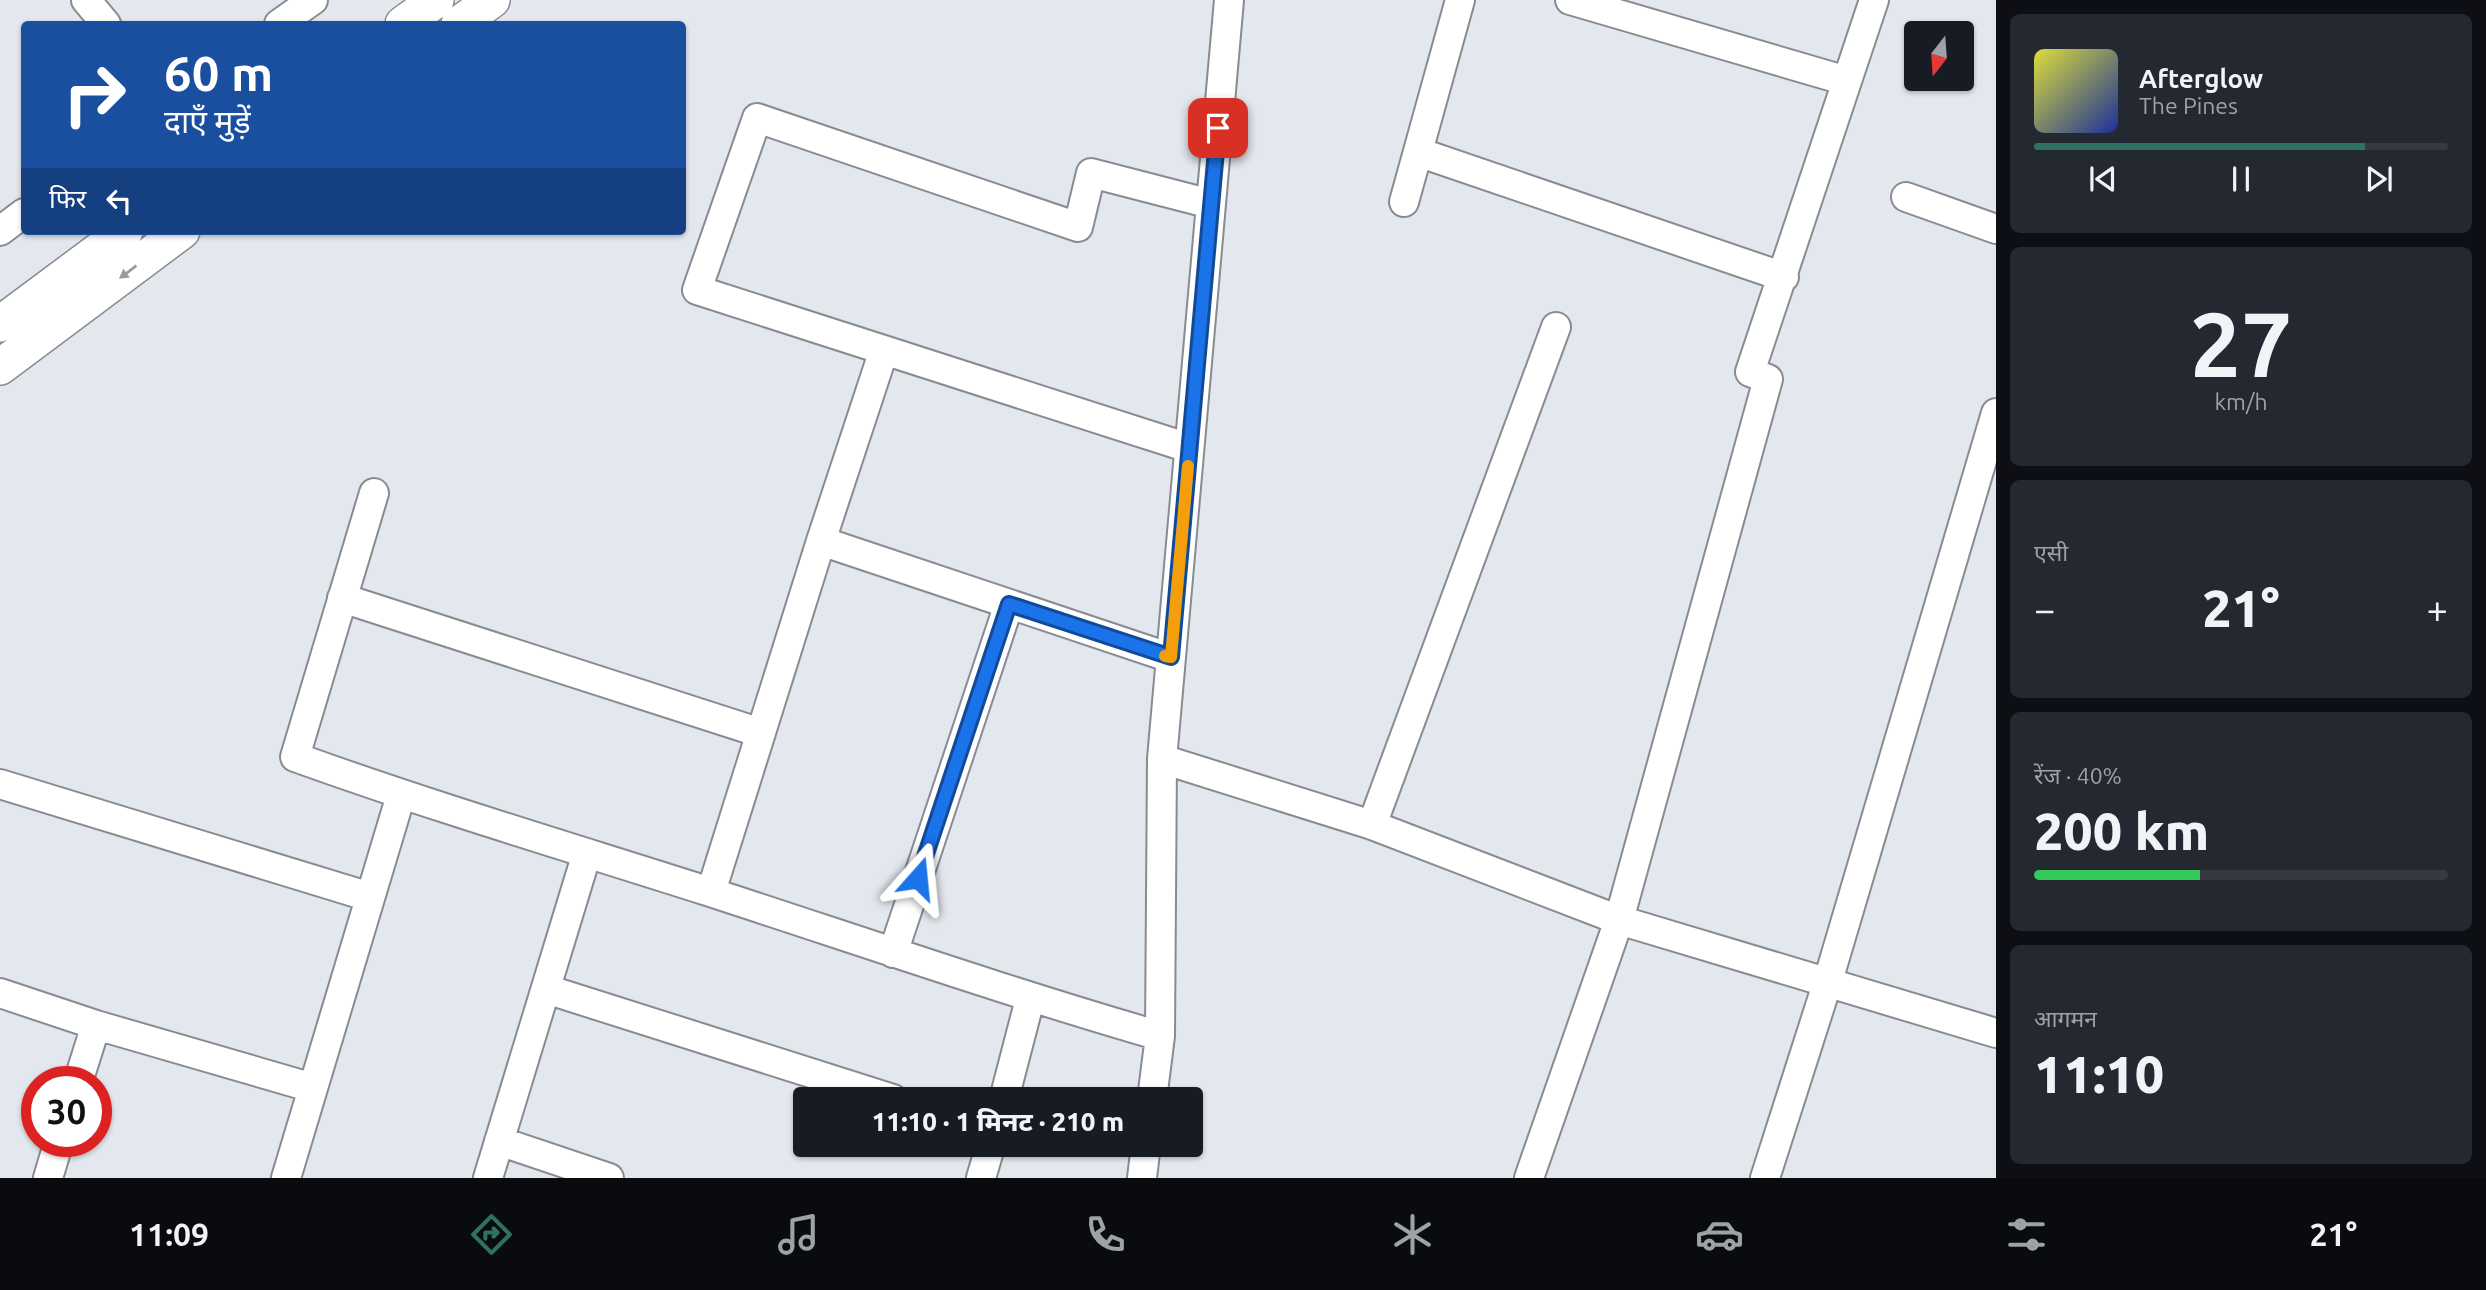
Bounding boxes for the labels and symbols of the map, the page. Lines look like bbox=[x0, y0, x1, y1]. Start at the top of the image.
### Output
north arrow bbox=[1904, 21, 1974, 91]
pin bbox=[1188, 98, 1248, 158]
one-way arrow bbox=[119, 264, 137, 278]
position arrow bbox=[881, 841, 955, 915]
speed limit sign: 30 bbox=[21, 1066, 112, 1157]

